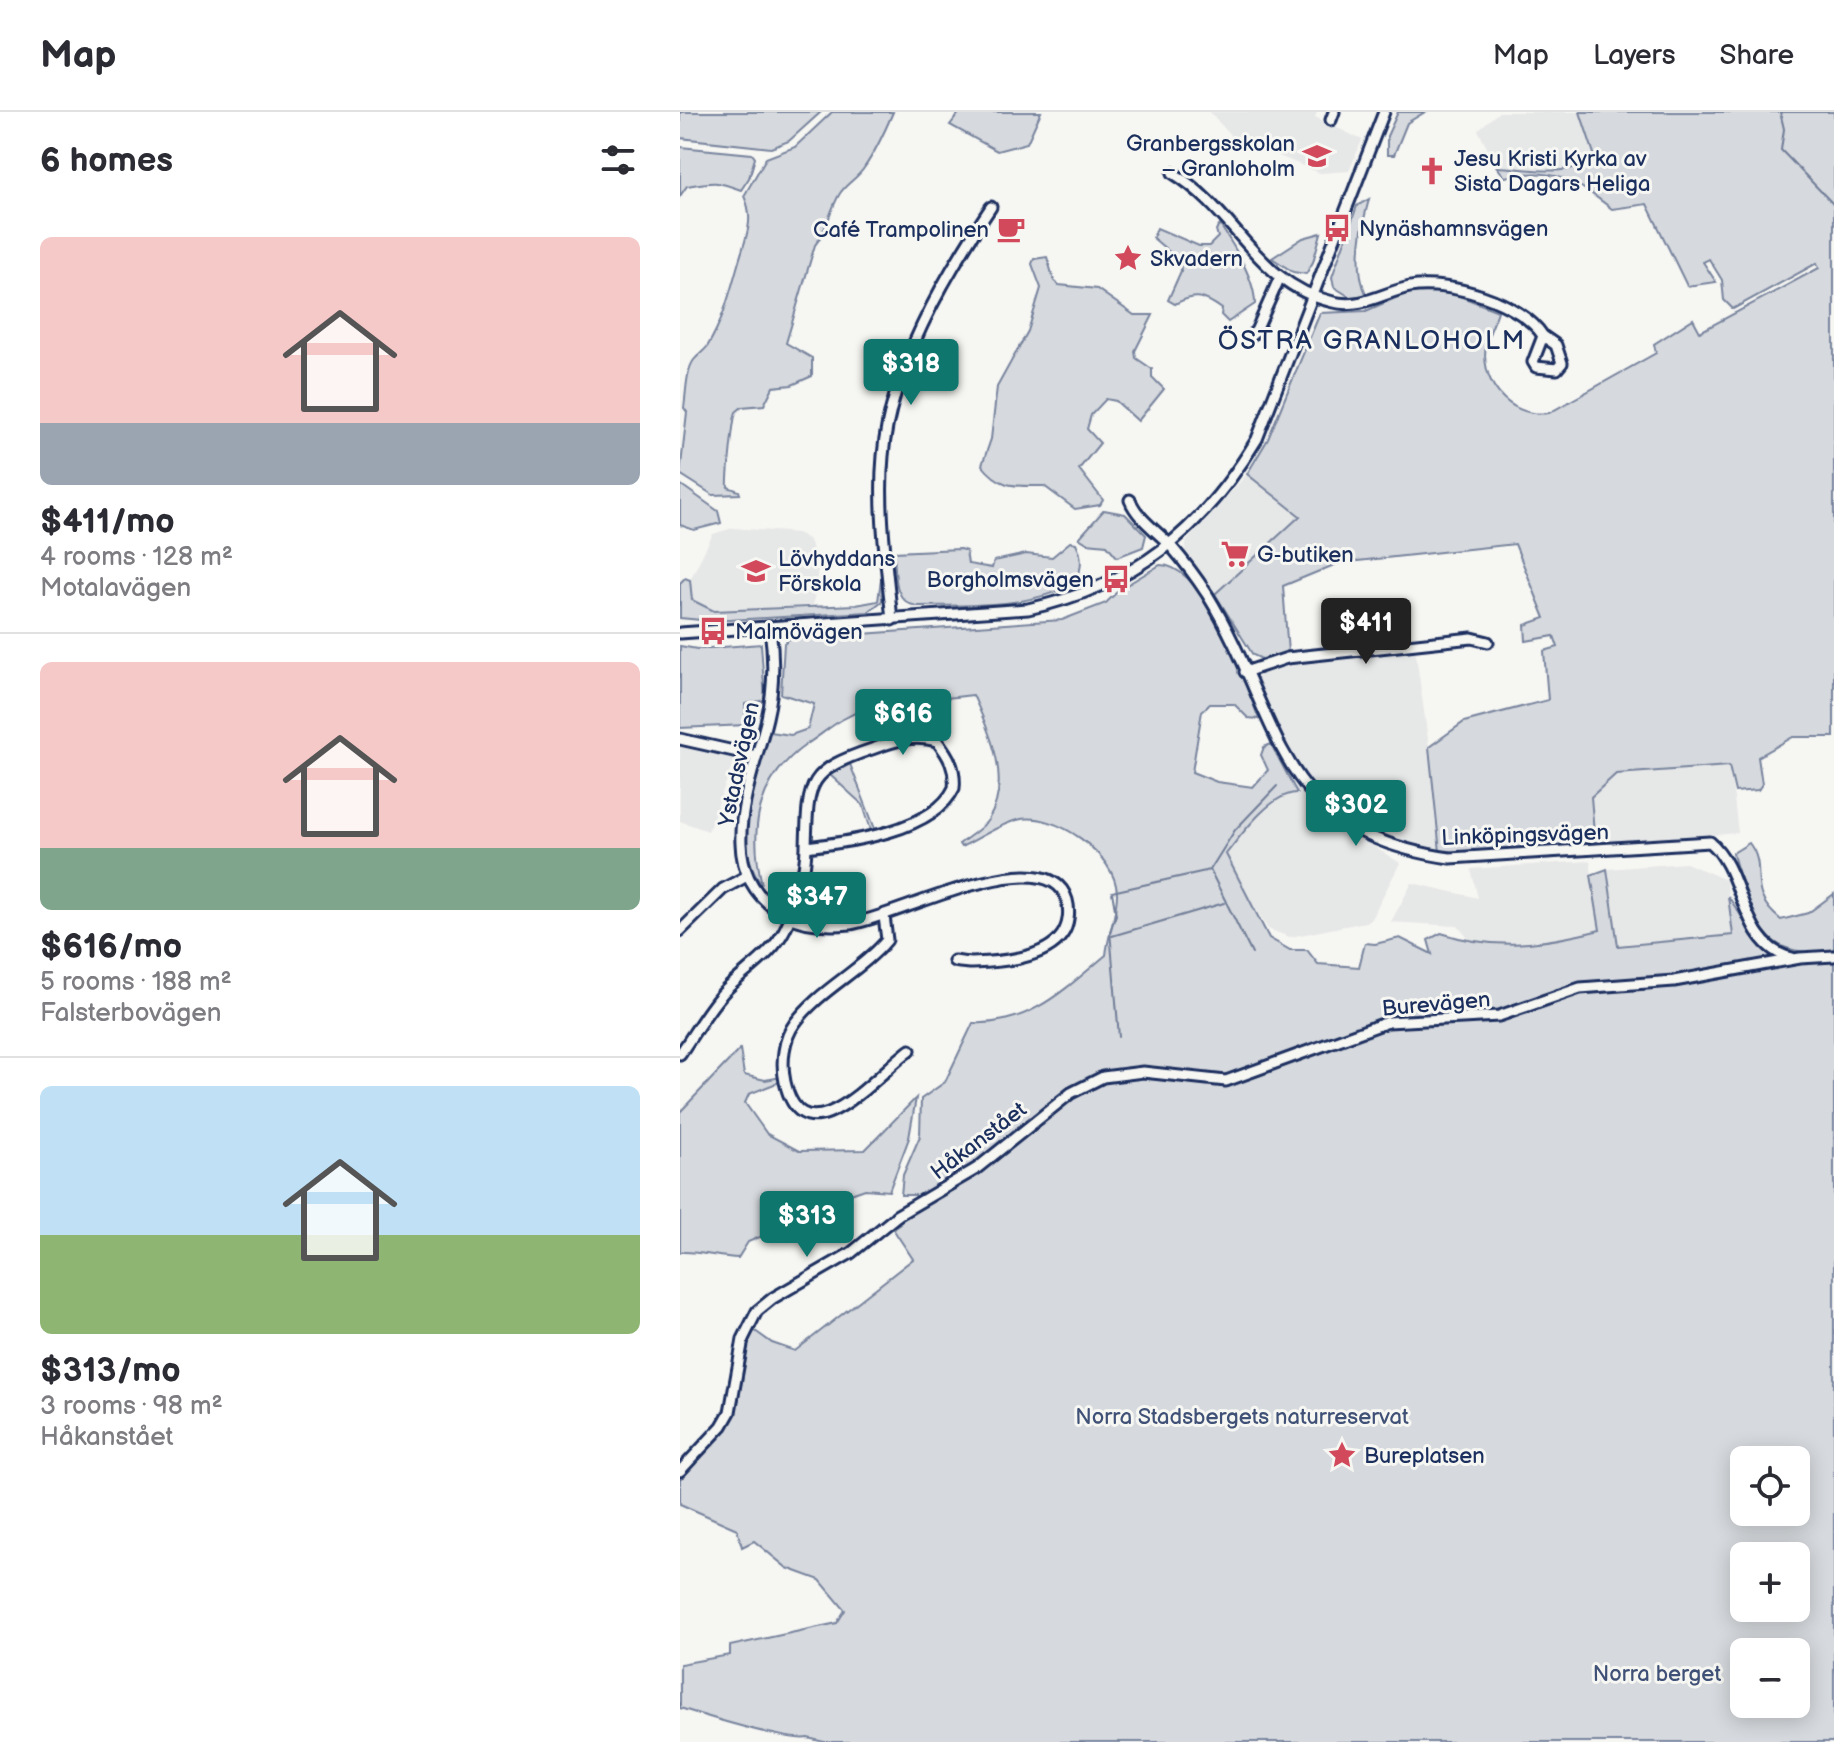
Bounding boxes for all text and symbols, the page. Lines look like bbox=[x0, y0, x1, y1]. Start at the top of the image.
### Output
text: Map bbox=[40, 33, 116, 78]
text: Map bbox=[1493, 39, 1549, 72]
text: Layers bbox=[1593, 39, 1676, 72]
text: Share bbox=[1720, 39, 1794, 72]
place label: Granbergsskolan – Granloholm bbox=[1126, 131, 1295, 183]
icon: filters bbox=[596, 138, 640, 182]
text: 6 homes bbox=[40, 140, 173, 181]
school or university icon: Granbergsskolan – Granloholm bbox=[1302, 141, 1332, 171]
place label: Jesu Kristi Kyrka av Sista Dagars Heliga bbox=[1454, 146, 1650, 198]
church icon: Jesu Kristi Kyrka av Sista Dagars Heliga bbox=[1417, 156, 1447, 186]
bus stop icon: Nynäshamnsvägen bbox=[1322, 213, 1352, 243]
cafe icon: Café Trampolinen bbox=[996, 214, 1026, 244]
place label: Nynäshamnsvägen bbox=[1359, 216, 1548, 243]
place label: Café Trampolinen bbox=[813, 217, 989, 244]
place icon: Skvadern bbox=[1113, 243, 1143, 273]
place label: Skvadern bbox=[1150, 246, 1243, 273]
icon: home bbox=[268, 289, 412, 433]
district label: ÖSTRA GRANLOHOLM bbox=[1218, 325, 1526, 357]
pin: $318 bbox=[864, 339, 958, 407]
text: $318 bbox=[882, 349, 940, 380]
text: $411/mo bbox=[40, 501, 175, 542]
supermarket icon: G-butiken bbox=[1220, 539, 1250, 569]
text: 4 rooms · 128 m² bbox=[40, 542, 233, 573]
place label: G-butiken bbox=[1257, 542, 1354, 569]
place label: Lövhyddans Förskola bbox=[778, 546, 895, 598]
school or university icon: Lövhyddans Förskola bbox=[741, 556, 771, 586]
bus stop icon: Borgholmsvägen bbox=[1101, 564, 1131, 594]
place label: Borgholmsvägen bbox=[927, 567, 1094, 594]
text: Motalavägen bbox=[40, 573, 191, 604]
pin: $411 bbox=[1319, 598, 1413, 666]
text: $411 bbox=[1339, 608, 1393, 639]
bus stop icon: Malmövägen bbox=[698, 616, 728, 646]
place label: Malmövägen bbox=[735, 619, 863, 646]
pin: $616 bbox=[856, 689, 950, 757]
text: $616 bbox=[873, 699, 933, 730]
street label: Ystadsvägen bbox=[713, 700, 766, 830]
icon: home bbox=[268, 714, 412, 858]
pin: $302 bbox=[1309, 780, 1403, 848]
text: $302 bbox=[1324, 790, 1388, 821]
street label: Linköpingsvägen bbox=[1441, 819, 1609, 852]
pin: $347 bbox=[770, 872, 864, 940]
text: $347 bbox=[786, 882, 848, 913]
text: $616/mo bbox=[40, 926, 182, 967]
text: 5 rooms · 188 m² bbox=[40, 967, 232, 998]
street label: Burevägen bbox=[1381, 986, 1491, 1023]
text: Falsterbovägen bbox=[40, 998, 221, 1029]
street label: Håkanstået bbox=[926, 1096, 1032, 1186]
icon: home bbox=[268, 1138, 412, 1282]
pin: $313 bbox=[760, 1191, 854, 1259]
text: $313 bbox=[778, 1201, 836, 1232]
text: $313/mo bbox=[40, 1350, 181, 1391]
text: 3 rooms · 98 m² bbox=[40, 1391, 223, 1422]
park label: Norra Stadsbergets naturreservat bbox=[1075, 1404, 1409, 1431]
text: Håkanstået bbox=[40, 1422, 174, 1453]
place icon: Bureplatsen bbox=[1327, 1440, 1357, 1470]
place label: Bureplatsen bbox=[1364, 1443, 1485, 1470]
map controls bbox=[1730, 1446, 1810, 1718]
button: locate bbox=[1730, 1446, 1810, 1526]
button: + bbox=[1730, 1542, 1810, 1622]
button: − bbox=[1730, 1638, 1810, 1718]
park label: Norra berget bbox=[1593, 1661, 1721, 1688]

